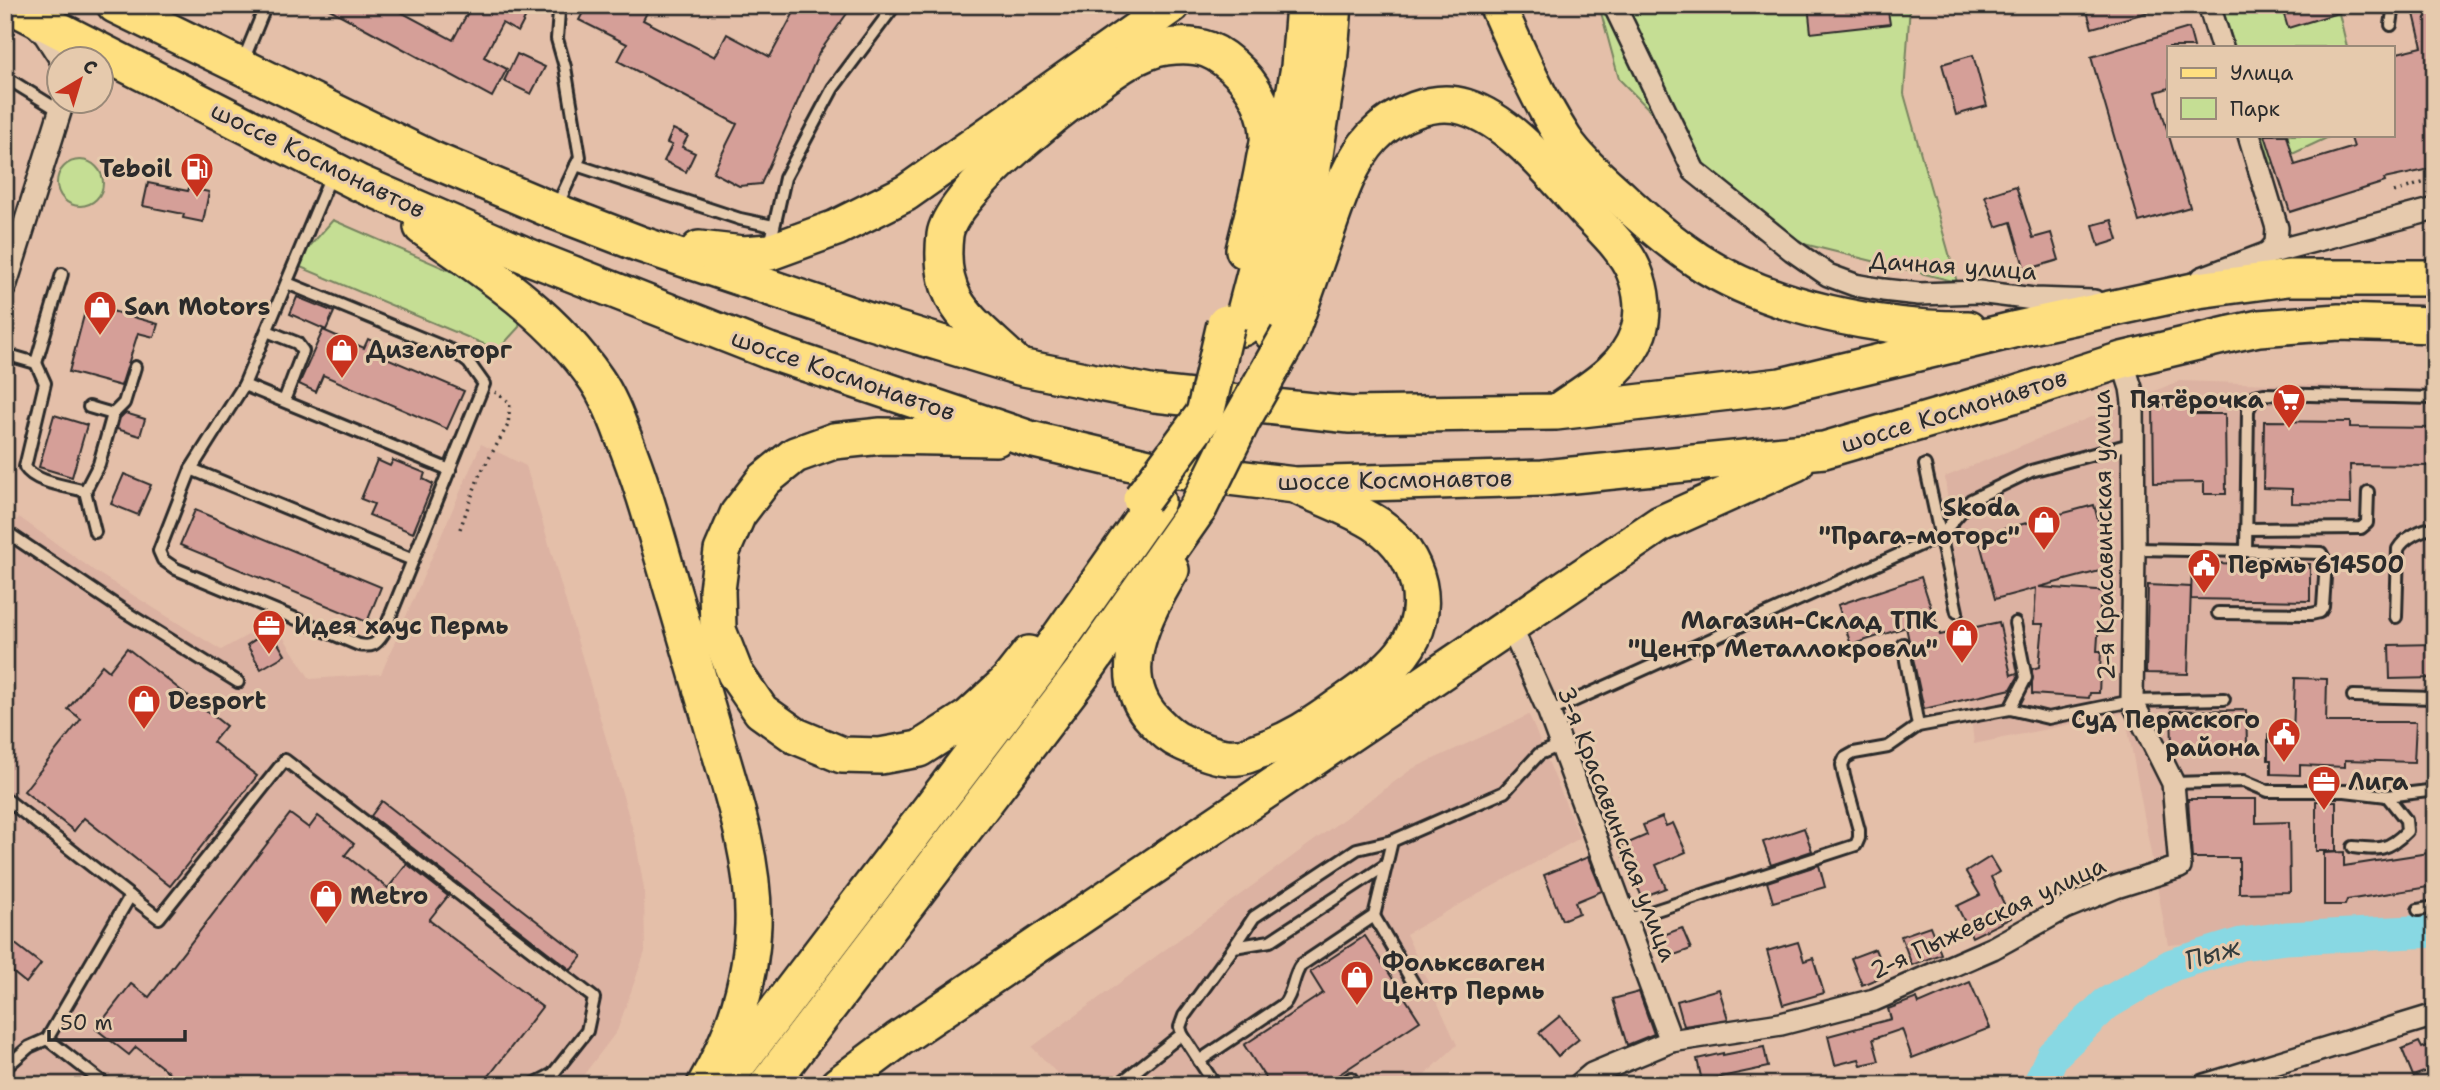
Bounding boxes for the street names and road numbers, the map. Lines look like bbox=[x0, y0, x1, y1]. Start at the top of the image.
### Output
street label: шоссе Космонавтов bbox=[205, 94, 431, 226]
street label: Дачная улица bbox=[1868, 244, 2038, 288]
street label: шоссе Космонавтов bbox=[727, 322, 959, 428]
street label: шоссе Космонавтов bbox=[1837, 361, 2071, 461]
street label: 2-я Красавинская улица bbox=[2085, 389, 2123, 681]
street label: шоссе Космонавтов bbox=[1277, 462, 1513, 498]
street label: 3-я Красавинская улица bbox=[1550, 682, 1684, 966]
street label: 2-я Пыжевская улица bbox=[1865, 849, 2111, 987]

